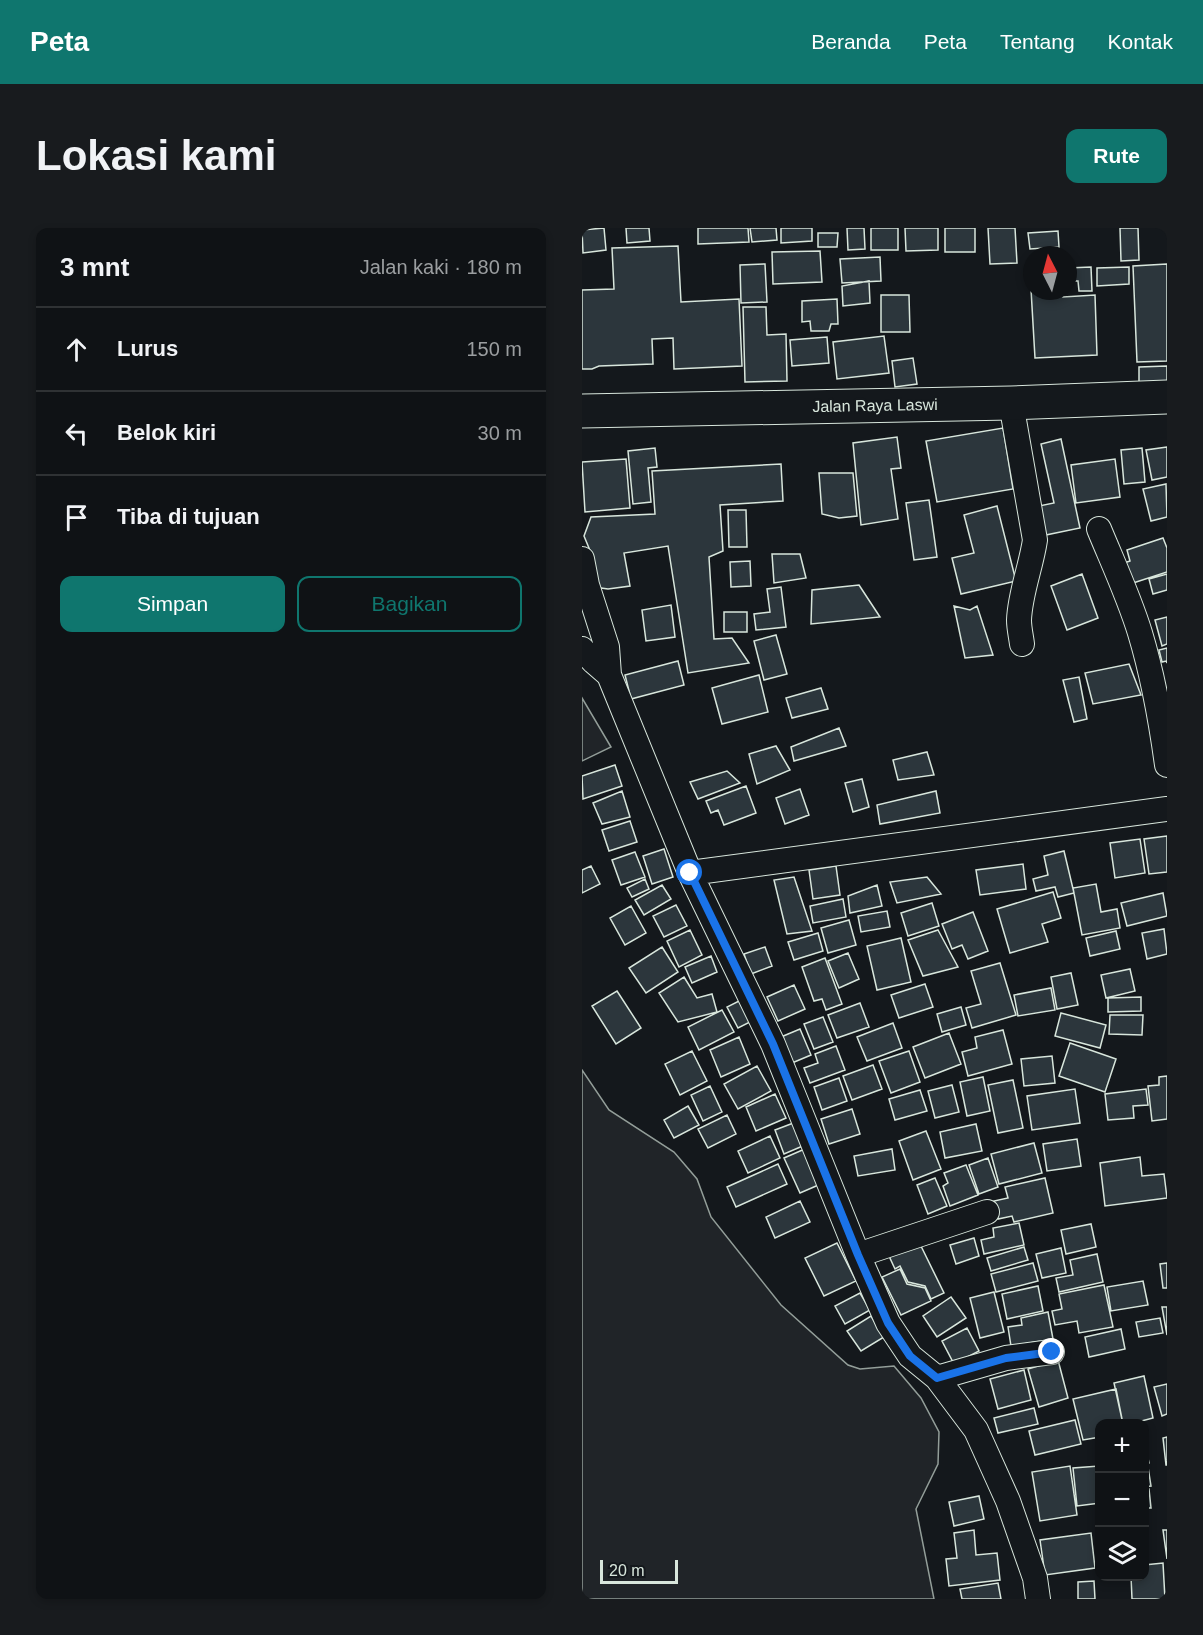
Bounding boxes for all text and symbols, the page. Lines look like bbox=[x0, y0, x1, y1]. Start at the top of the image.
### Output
text: Peta bbox=[30, 26, 89, 57]
text: Beranda bbox=[811, 30, 891, 53]
text: Peta bbox=[924, 30, 967, 53]
text: Tentang bbox=[1000, 30, 1075, 53]
text: Kontak bbox=[1108, 30, 1173, 53]
button: Rute bbox=[1066, 129, 1167, 183]
text: Lokasi kami bbox=[36, 132, 276, 179]
north arrow bbox=[1023, 246, 1077, 300]
text: 3 mnt bbox=[60, 252, 129, 282]
text: Jalan kaki · 180 m bbox=[360, 256, 522, 278]
icon: ahead bbox=[60, 333, 93, 366]
text: Lurus bbox=[117, 336, 178, 361]
text: 150 m bbox=[466, 338, 522, 360]
street label: Jalan Raya Laswi bbox=[812, 396, 938, 415]
icon: left bbox=[60, 417, 93, 450]
text: Belok kiri bbox=[117, 420, 216, 445]
text: 30 m bbox=[478, 422, 522, 444]
icon: arrive bbox=[60, 501, 93, 534]
text: Tiba di tujuan bbox=[117, 504, 260, 529]
button: Simpan bbox=[60, 576, 285, 632]
button: Bagikan bbox=[297, 576, 522, 632]
route start bbox=[676, 859, 702, 885]
route end bbox=[1038, 1338, 1064, 1364]
map controls bbox=[1095, 1419, 1149, 1581]
button: + bbox=[1095, 1419, 1149, 1473]
button: − bbox=[1095, 1473, 1149, 1527]
button: layers bbox=[1095, 1527, 1149, 1581]
scale bar bbox=[600, 1557, 678, 1584]
text: 20 m bbox=[609, 1562, 645, 1579]

